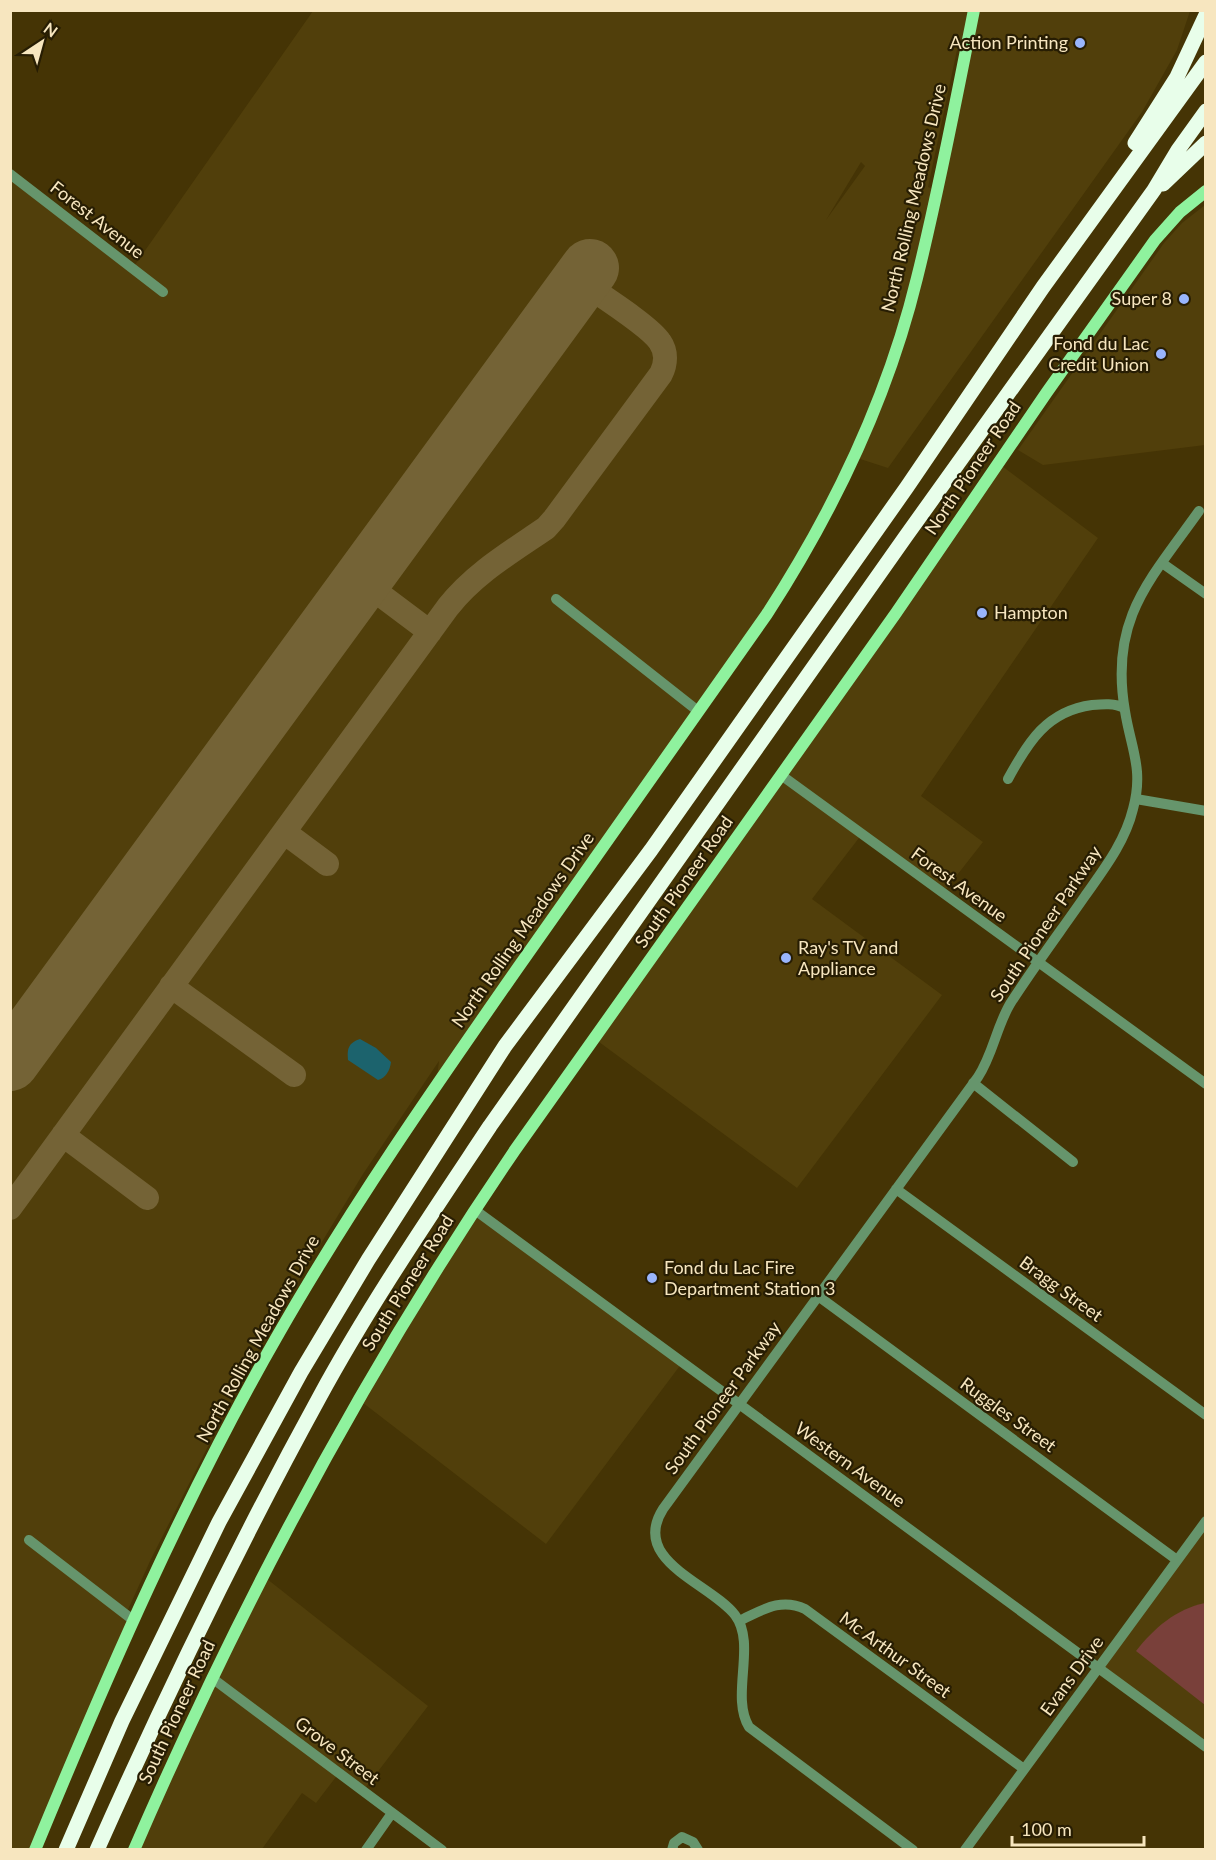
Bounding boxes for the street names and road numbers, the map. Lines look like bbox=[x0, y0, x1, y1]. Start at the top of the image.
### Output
street label: North Rolling Meadows Drive bbox=[876, 82, 950, 314]
street label: Forest Avenue bbox=[46, 176, 149, 263]
street label: North Pioneer Road bbox=[919, 396, 1025, 538]
street label: South Pioneer Road bbox=[629, 811, 737, 952]
street label: North Rolling Meadows Drive bbox=[446, 827, 598, 1031]
street label: South Pioneer Parkway bbox=[985, 841, 1106, 1006]
street label: Forest Avenue bbox=[907, 842, 1012, 926]
street label: South Pioneer Road bbox=[356, 1210, 458, 1354]
street label: North Rolling Meadows Drive bbox=[191, 1231, 323, 1446]
street label: Bragg Street bbox=[1016, 1251, 1108, 1326]
street label: South Pioneer Parkway bbox=[659, 1316, 785, 1478]
street label: Ruggles Street bbox=[956, 1372, 1061, 1457]
street label: Western Avenue bbox=[791, 1417, 910, 1512]
street label: Mc Arthur Street bbox=[836, 1606, 956, 1702]
street label: Evans Drive bbox=[1035, 1631, 1108, 1720]
street label: South Pioneer Road bbox=[133, 1636, 219, 1787]
street label: Grove Street bbox=[291, 1711, 384, 1789]

